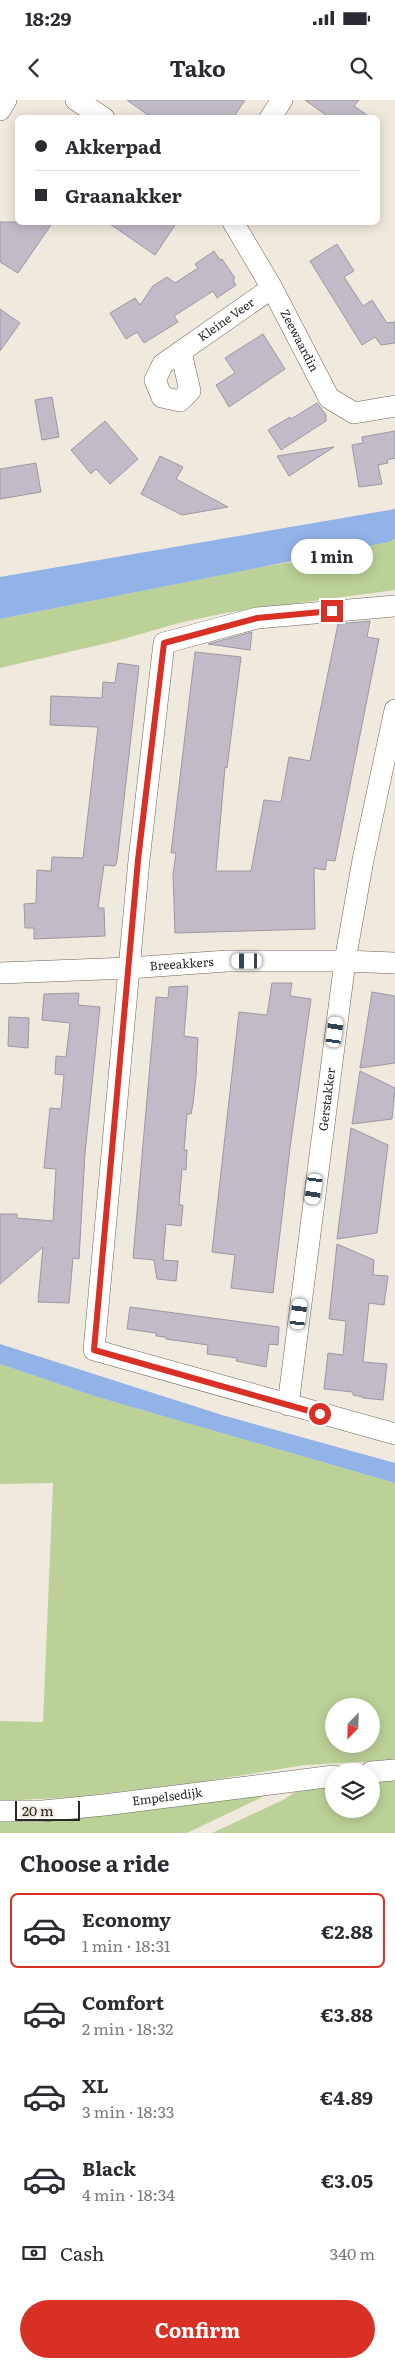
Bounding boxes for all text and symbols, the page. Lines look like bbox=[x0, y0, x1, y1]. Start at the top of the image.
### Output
text: 18:29 bbox=[25, 4, 71, 32]
text: Tako bbox=[169, 51, 226, 84]
icon: back bbox=[20, 54, 48, 82]
icon: search bbox=[347, 54, 375, 82]
text: Akkerpad bbox=[65, 132, 161, 160]
text: Graanakker bbox=[65, 181, 182, 209]
street label: Kleine Veer bbox=[194, 293, 258, 345]
street label: Zeewaardin bbox=[277, 306, 324, 375]
callout: 1 min bbox=[291, 538, 373, 574]
text: 1 min bbox=[311, 544, 353, 568]
route end bbox=[321, 600, 343, 622]
street label: Breeakkers bbox=[149, 952, 215, 974]
car bbox=[232, 954, 262, 969]
car bbox=[325, 1016, 344, 1048]
street label: Gerstakker bbox=[313, 1066, 339, 1132]
car bbox=[304, 1173, 323, 1205]
car bbox=[289, 1298, 308, 1330]
route start bbox=[309, 1403, 331, 1425]
north arrow bbox=[325, 1698, 380, 1752]
map controls bbox=[325, 1698, 380, 1818]
button: layers bbox=[325, 1763, 380, 1818]
street label: Empelsedijk bbox=[131, 1783, 204, 1809]
scale bar bbox=[15, 1798, 80, 1821]
text: 20 m bbox=[22, 1800, 54, 1820]
text: Choose a ride bbox=[20, 1846, 169, 1879]
text: Economy bbox=[82, 1905, 171, 1933]
icon: car bbox=[22, 1908, 67, 1953]
text: €2.88 bbox=[321, 1917, 373, 1945]
text: 1 min · 18:31 bbox=[82, 1933, 171, 1957]
text: Comfort bbox=[82, 1988, 164, 2016]
icon: car bbox=[22, 1991, 67, 2036]
text: €3.88 bbox=[321, 2000, 373, 2028]
text: 2 min · 18:32 bbox=[82, 2016, 173, 2040]
text: XL bbox=[82, 2071, 109, 2099]
icon: car bbox=[22, 2074, 67, 2119]
text: €4.89 bbox=[320, 2083, 373, 2111]
text: 3 min · 18:33 bbox=[82, 2099, 174, 2123]
text: Black bbox=[82, 2154, 136, 2182]
icon: car bbox=[22, 2157, 67, 2202]
text: €3.05 bbox=[321, 2166, 373, 2194]
text: 4 min · 18:34 bbox=[82, 2182, 175, 2206]
icon: cash bbox=[20, 2239, 48, 2267]
text: Cash bbox=[60, 2239, 104, 2267]
text: 340 m bbox=[330, 2241, 375, 2265]
button: Confirm bbox=[20, 2300, 375, 2358]

